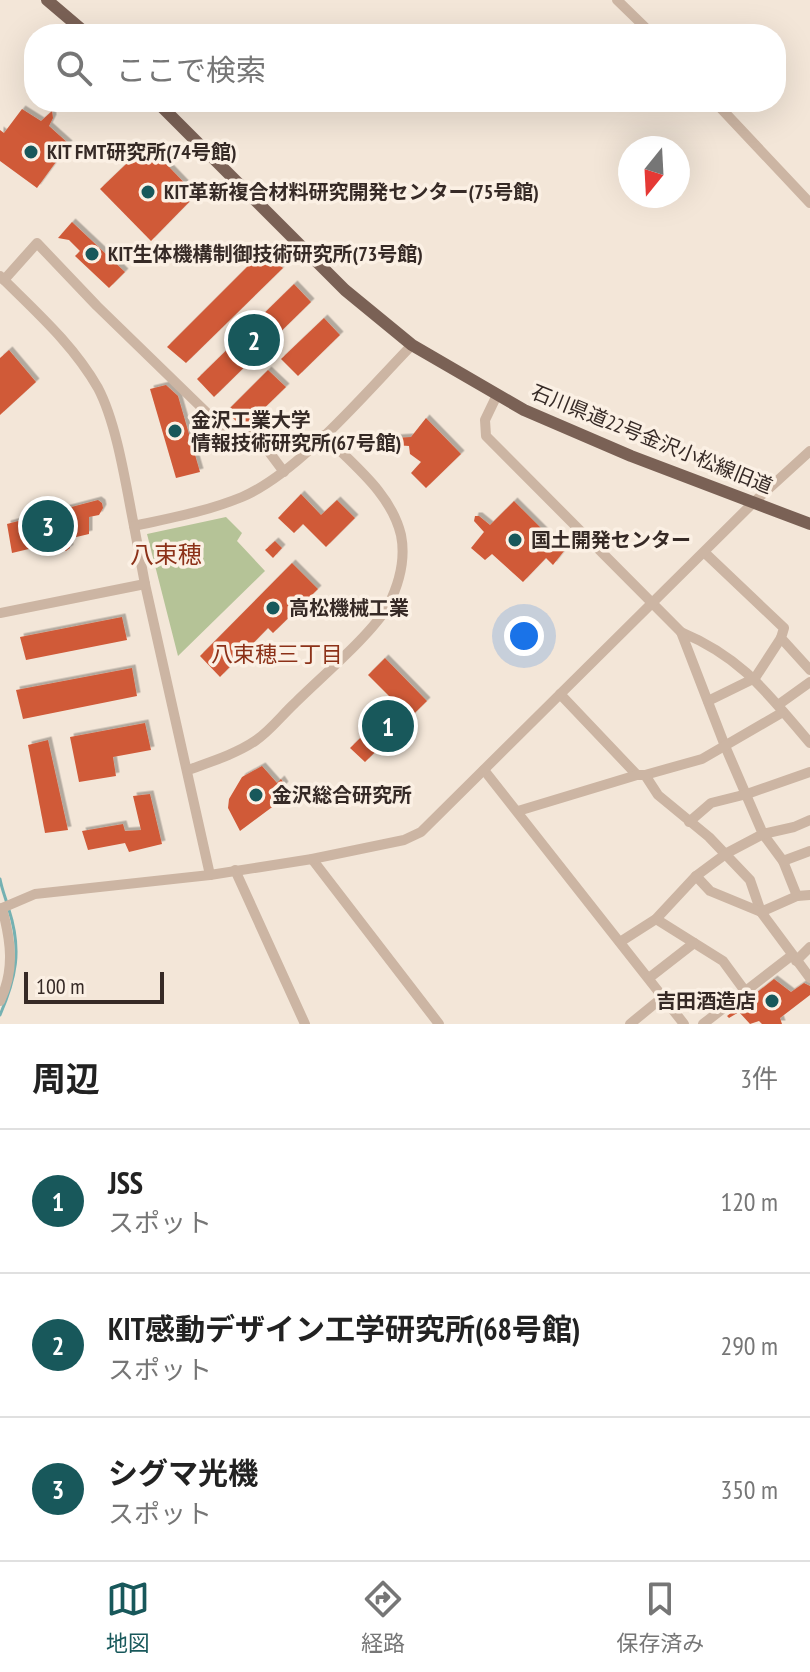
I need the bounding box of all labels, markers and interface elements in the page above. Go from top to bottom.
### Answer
search box [24,24,786,112]
icon: search [52,46,96,90]
text: ここで検索 [116,50,266,89]
north arrow [618,136,690,208]
place label: KIT FMT研究所(74号館) [47,139,236,165]
marker: KIT FMT研究所(74号館) [22,143,40,161]
place label: KIT革新複合材料研究開発センター(75号館) [164,179,539,205]
marker: KIT革新複合材料研究開発センター(75号館) [139,183,157,201]
place label: KIT生体機構制御技術研究所(73号館) [108,241,423,267]
marker: KIT生体機構制御技術研究所(73号館) [83,245,101,263]
pin: 2 [228,310,280,370]
street label: 石川県道22号金沢小松線旧道 [528,379,776,499]
place label: 金沢工業大学 情報技術研究所(67号館) [191,407,401,456]
marker: 金沢工業大学 情報技術研究所(67号館) [166,422,184,440]
pin: 3 [22,496,74,556]
place label: 国土開発センター [531,527,691,553]
marker: 国土開発センター [506,531,524,549]
district label: 八束穂 [130,539,202,570]
place label: 高松機械工業 [289,595,409,621]
marker: 高松機械工業 [264,599,282,617]
your location [504,616,544,656]
district label: 八束穂三丁目 [211,640,343,668]
pin: 1 [362,696,414,756]
place label: 金沢総合研究所 [272,782,412,808]
marker: 金沢総合研究所 [247,786,265,804]
scale bar [24,968,164,1004]
text: 100 m [36,972,85,1000]
place label: 吉田酒造店 [656,988,756,1014]
marker: 吉田酒造店 [763,992,781,1010]
text: 周辺 [32,1056,100,1100]
text: 3件 [740,1062,778,1095]
text: JSS [108,1163,143,1202]
text: 1 [52,1185,64,1218]
text: 120 m [720,1185,778,1218]
text: スポット [108,1206,212,1239]
text: KIT感動デザイン工学研究所(68号館) [108,1309,580,1348]
text: 2 [52,1329,64,1362]
text: 290 m [720,1329,778,1362]
text: スポット [108,1353,212,1386]
text: シグマ光機 [108,1453,258,1492]
text: 3 [52,1473,64,1506]
text: 350 m [720,1473,778,1506]
text: スポット [108,1497,212,1530]
tab: 地図 [106,1577,150,1657]
tab: 経路 [361,1577,405,1657]
tab: 保存済み [616,1577,704,1657]

